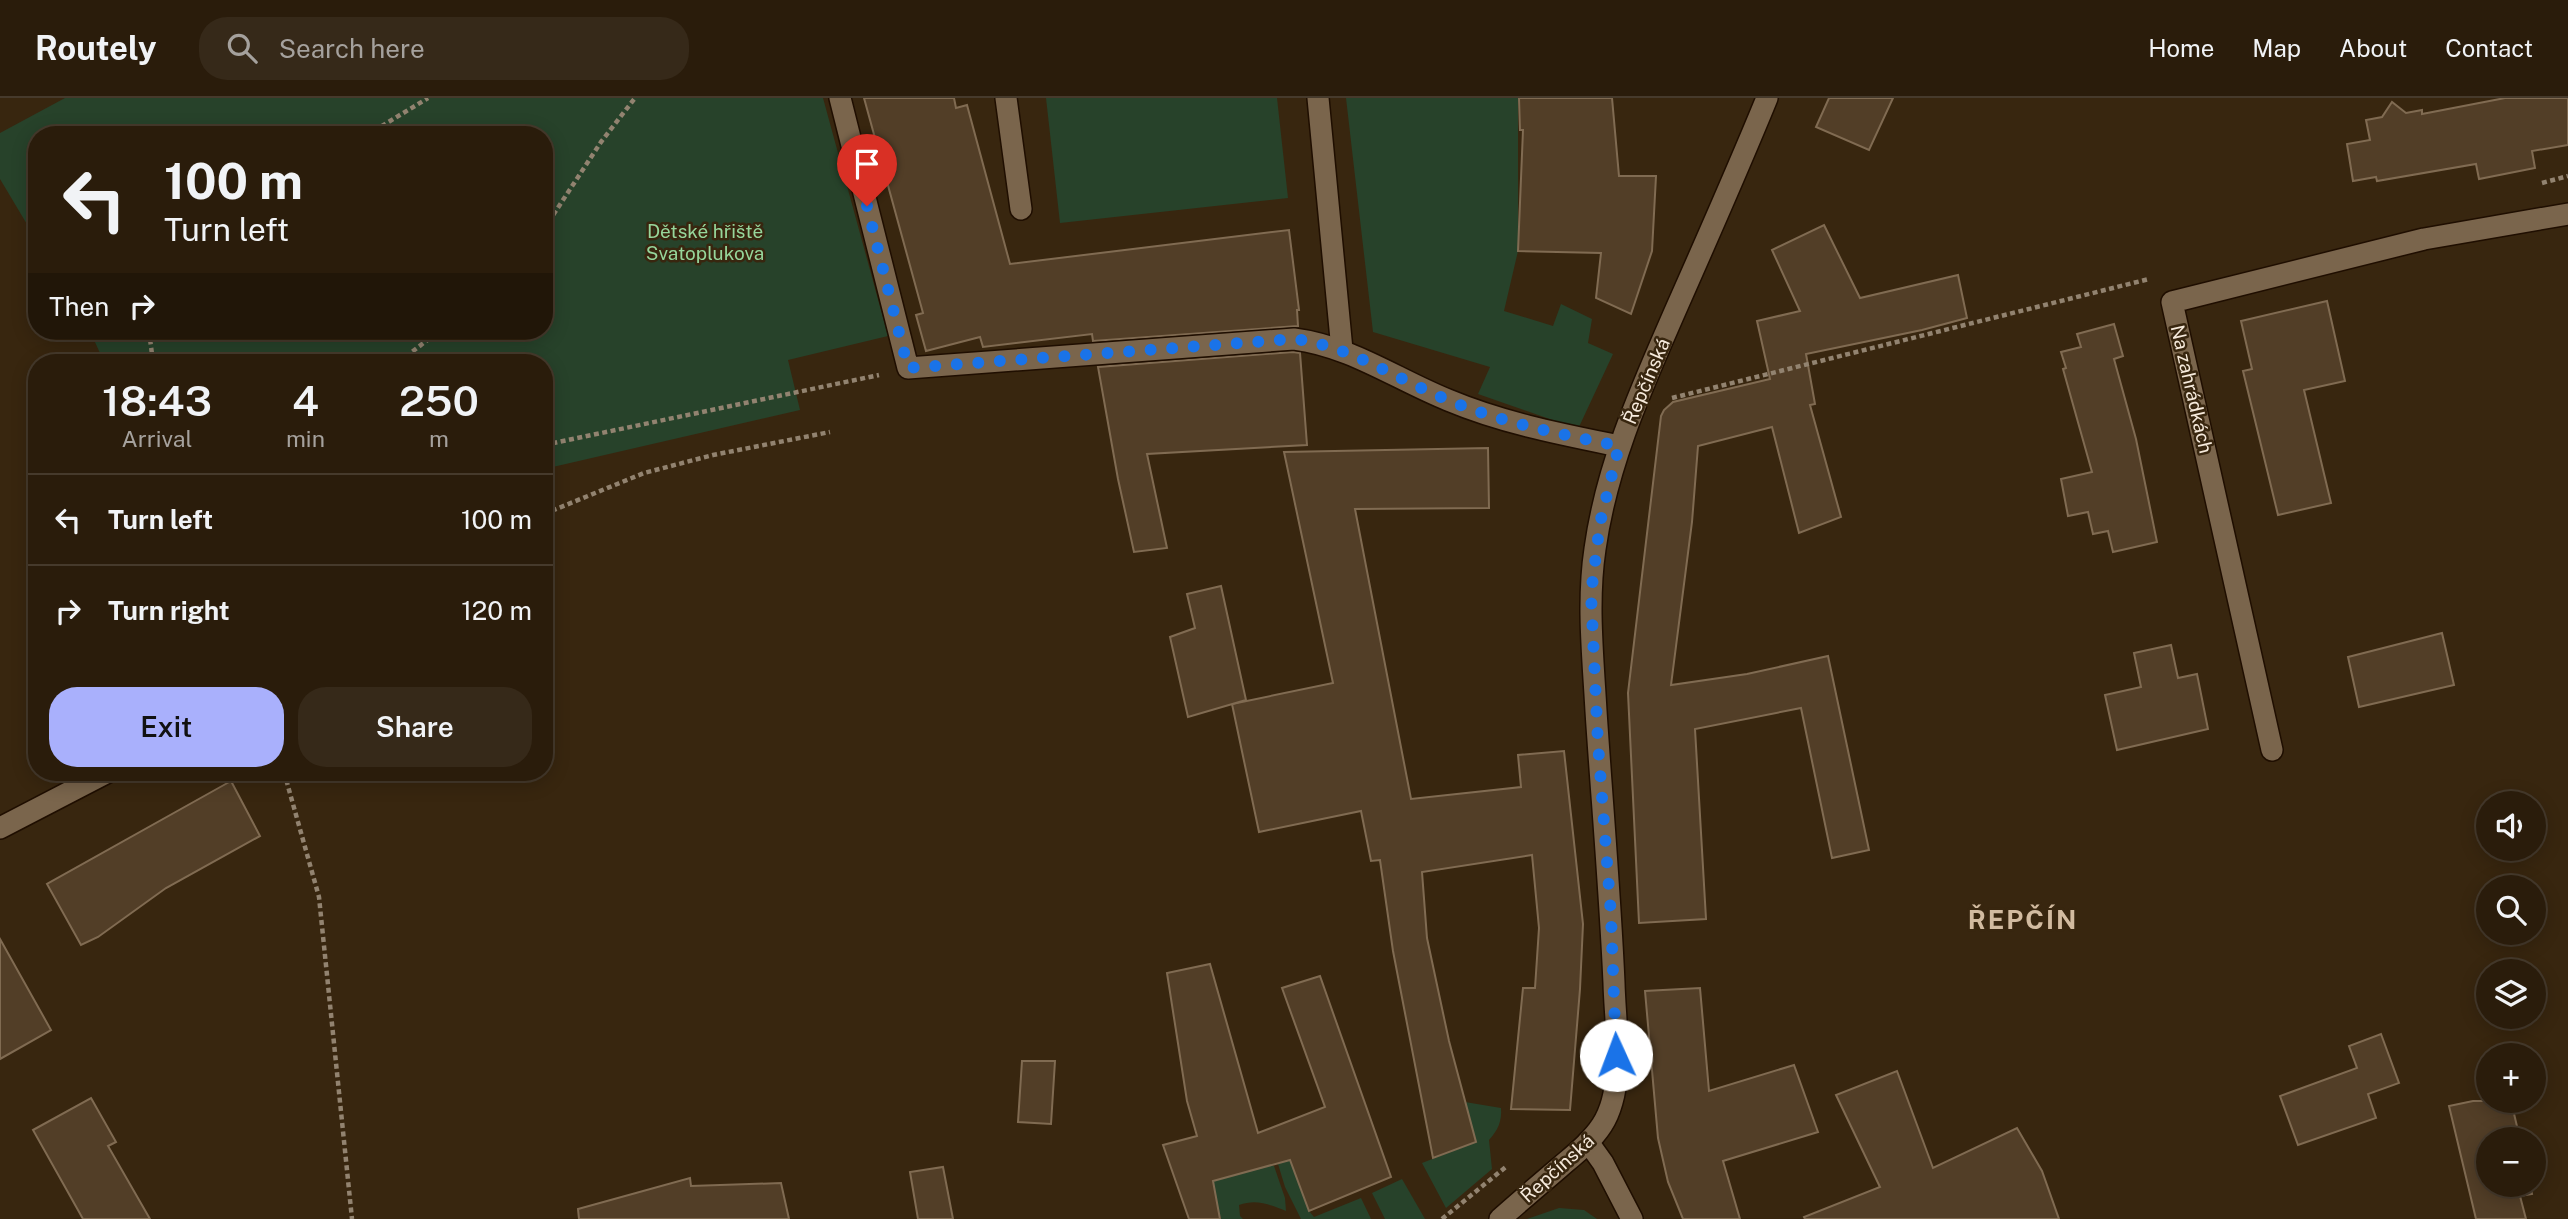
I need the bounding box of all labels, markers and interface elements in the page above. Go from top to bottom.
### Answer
search box [199,17,689,80]
text: Routely [35,29,157,67]
icon: search [223,29,261,67]
text: Search here [279,33,425,64]
text: Home [2148,34,2214,62]
text: Map [2252,34,2301,62]
text: About [2339,34,2407,62]
text: Contact [2445,34,2533,62]
pin [837,134,897,206]
icon: arrive [848,145,886,183]
text: 100 m [164,152,303,210]
icon: left [49,154,140,245]
text: Turn left [164,211,289,248]
park label: Dětské hřiště Svatoplukova [646,220,764,264]
icon: right [123,287,161,325]
text: Then [49,291,109,322]
street label: Na zahrádkách [2167,323,2217,455]
street label: Řepčínská [1618,335,1674,427]
text: 18:43 [102,376,212,425]
text: 4 [292,376,319,425]
text: 250 [399,376,479,425]
text: Arrival [121,425,192,452]
text: min [286,425,325,452]
text: m [429,425,449,452]
icon: left [49,501,87,539]
text: Turn left [108,504,213,535]
text: 100 m [461,504,532,535]
icon: right [49,592,87,630]
text: Turn right [108,595,230,626]
text: 120 m [461,595,532,626]
button: Exit [49,687,284,767]
button: Share [298,687,532,767]
map controls [2476,791,2546,1197]
button: sound [2476,791,2546,861]
button: search [2476,875,2546,945]
district label: ŘEPČÍN [1968,904,2078,935]
button: layers [2476,959,2546,1029]
position arrow [1579,1018,1653,1092]
button: + [2476,1043,2546,1113]
button: − [2476,1127,2546,1197]
street label: Řepčínská [1516,1129,1598,1207]

